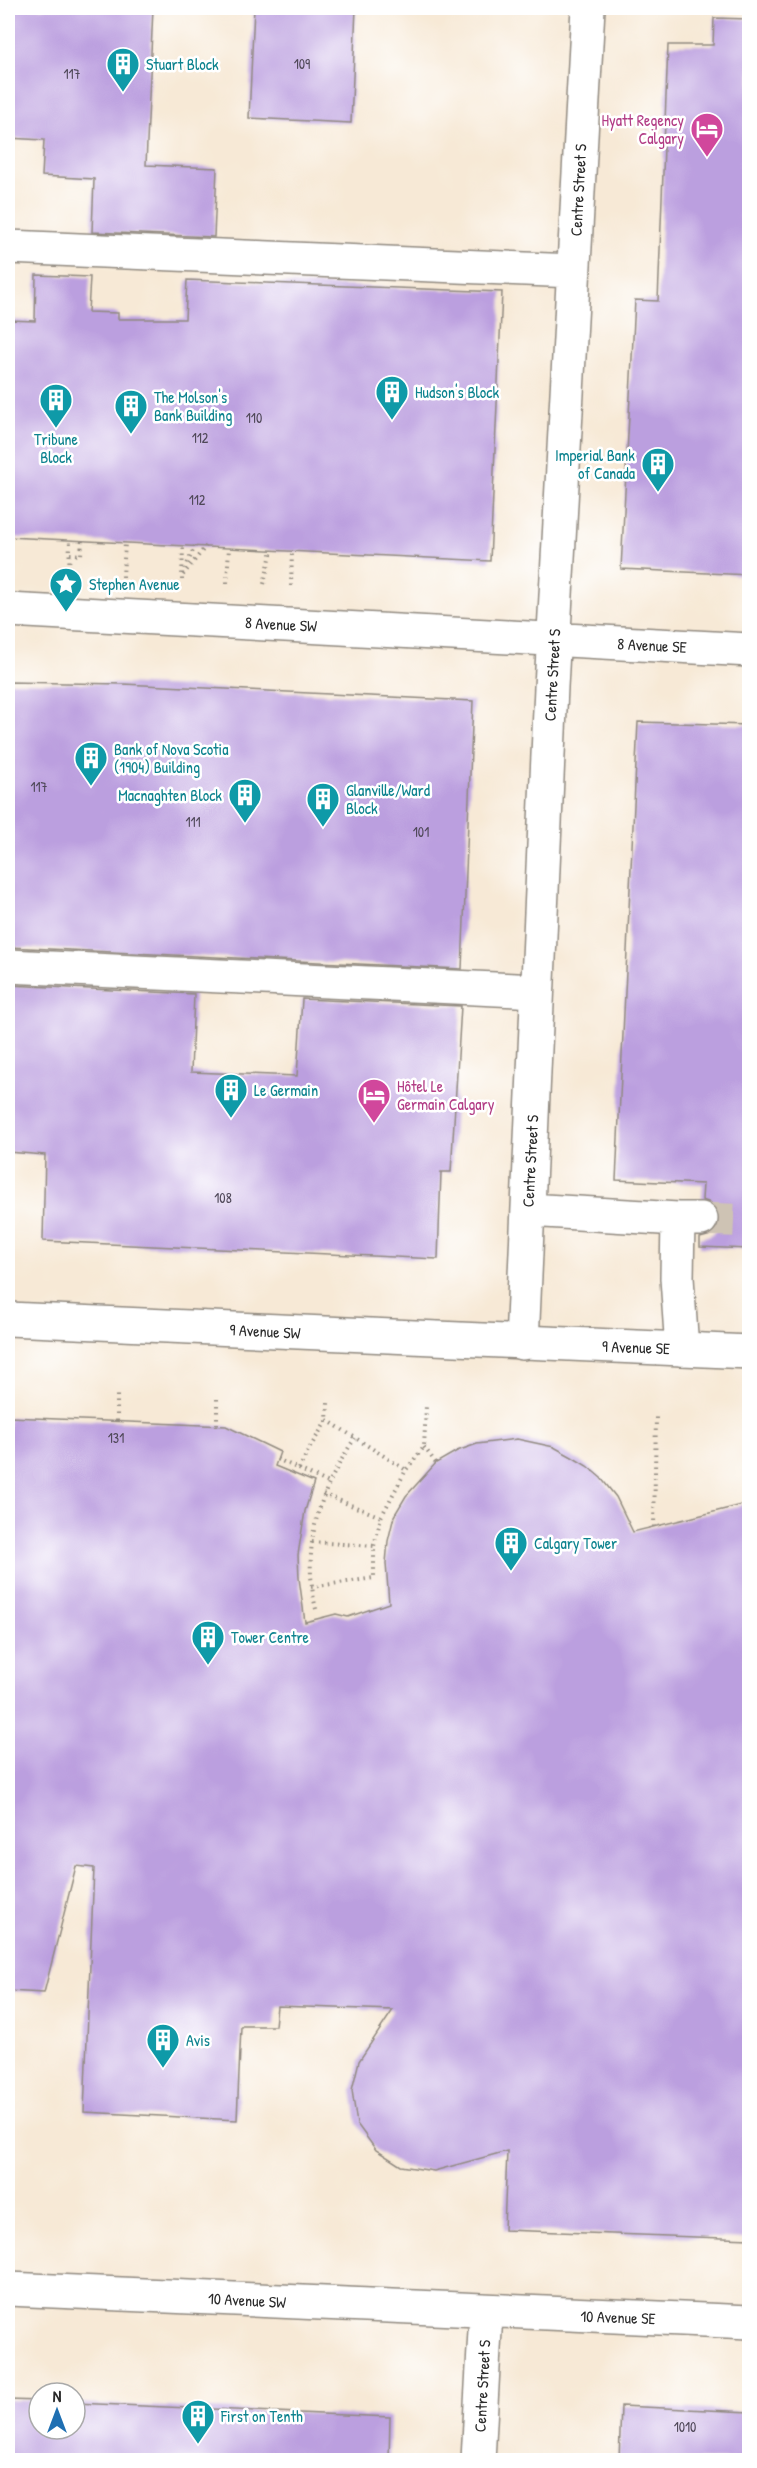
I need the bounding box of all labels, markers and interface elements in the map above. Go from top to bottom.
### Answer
building icon: Stuart Block [105,46,141,93]
place label: Stuart Block [146,53,219,75]
house number: 109 [294,54,310,73]
house number: 117 [63,64,81,83]
place label: Hyatt Regency Calgary [601,109,684,149]
hotel icon: Hyatt Regency Calgary [689,111,725,158]
street label: Centre Street S [565,143,591,237]
building icon: Hudson's Block [374,374,410,421]
place label: Hudson's Block [415,381,499,403]
building icon: Tribune Block [38,382,74,429]
place label: The Molson's Bank Building [154,386,232,426]
building icon: The Molson's Bank Building [113,388,149,435]
house number: 110 [246,408,262,427]
place label: Tribune Block [34,428,79,468]
house number: 112 [192,428,209,447]
place label: Imperial Bank of Canada [555,444,635,484]
building icon: Imperial Bank of Canada [640,446,676,493]
house number: 112 [189,490,206,509]
place icon: Stephen Avenue [48,566,84,613]
place label: Stephen Avenue [89,573,180,595]
street label: 8 Avenue SW [244,611,318,637]
street label: Centre Street S [539,628,565,722]
street label: 8 Avenue SE [617,632,687,658]
place label: Bank of Nova Scotia (1904) Building [114,738,228,778]
building icon: Bank of Nova Scotia (1904) Building [73,740,109,787]
house number: 117 [30,777,48,796]
building icon: Macnaghten Block [227,777,263,824]
place label: Glanville/Ward Block [346,779,430,819]
building icon: Glanville/Ward Block [305,781,341,828]
place label: Macnaghten Block [118,784,222,806]
house number: 111 [185,812,201,831]
house number: 101 [413,822,429,841]
building icon: Le Germain [213,1072,249,1119]
place label: Hôtel Le Germain Calgary [397,1075,495,1115]
hotel icon: Hôtel Le Germain Calgary [356,1077,392,1124]
place label: Le Germain [254,1079,318,1101]
street label: Centre Street S [517,1114,543,1208]
house number: 108 [214,1188,232,1207]
street label: 9 Avenue SW [229,1318,301,1344]
street label: 9 Avenue SE [602,1335,670,1359]
house number: 131 [108,1428,124,1447]
building icon: Calgary Tower [493,1525,529,1572]
place label: Calgary Tower [534,1532,617,1554]
building icon: Tower Centre [190,1619,226,1666]
place label: Tower Centre [231,1626,310,1648]
building icon: Avis [145,2022,181,2069]
place label: Avis [186,2029,210,2051]
street label: 10 Avenue SW [207,2287,287,2313]
street label: 10 Avenue SE [580,2305,656,2329]
street label: Centre Street S [469,2339,495,2433]
north arrow [27,2381,87,2441]
text: N [53,2385,62,2407]
building icon: First on Tenth [180,2398,216,2445]
place label: First on Tenth [220,2405,303,2427]
house number: 1010 [674,2417,696,2436]

